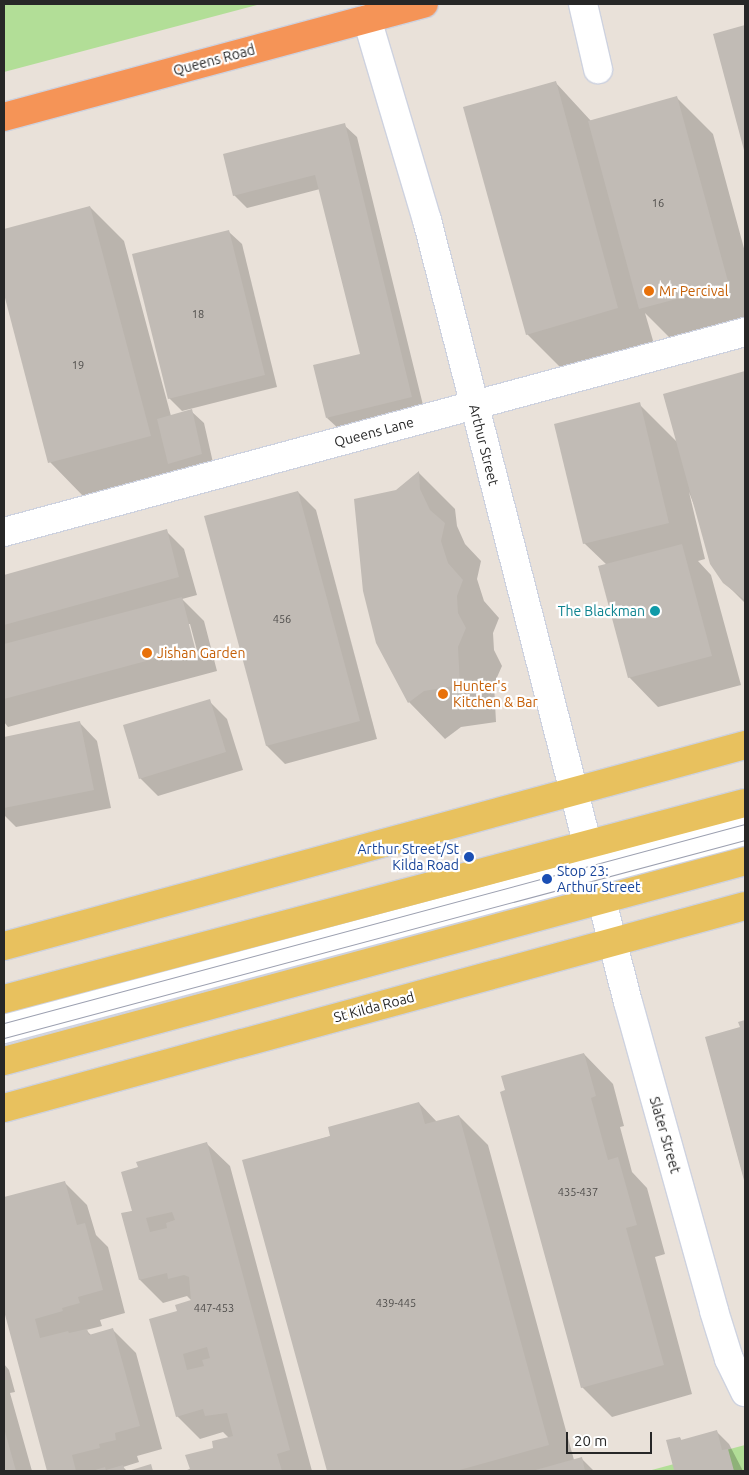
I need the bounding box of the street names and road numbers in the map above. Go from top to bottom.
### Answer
street label: Queens Road [171,41,257,79]
street label: Arthur Street [466,402,502,488]
street label: Queens Lane [332,413,416,451]
street label: St Kilda Road [332,988,416,1026]
street label: Slater Street [646,1095,684,1175]

